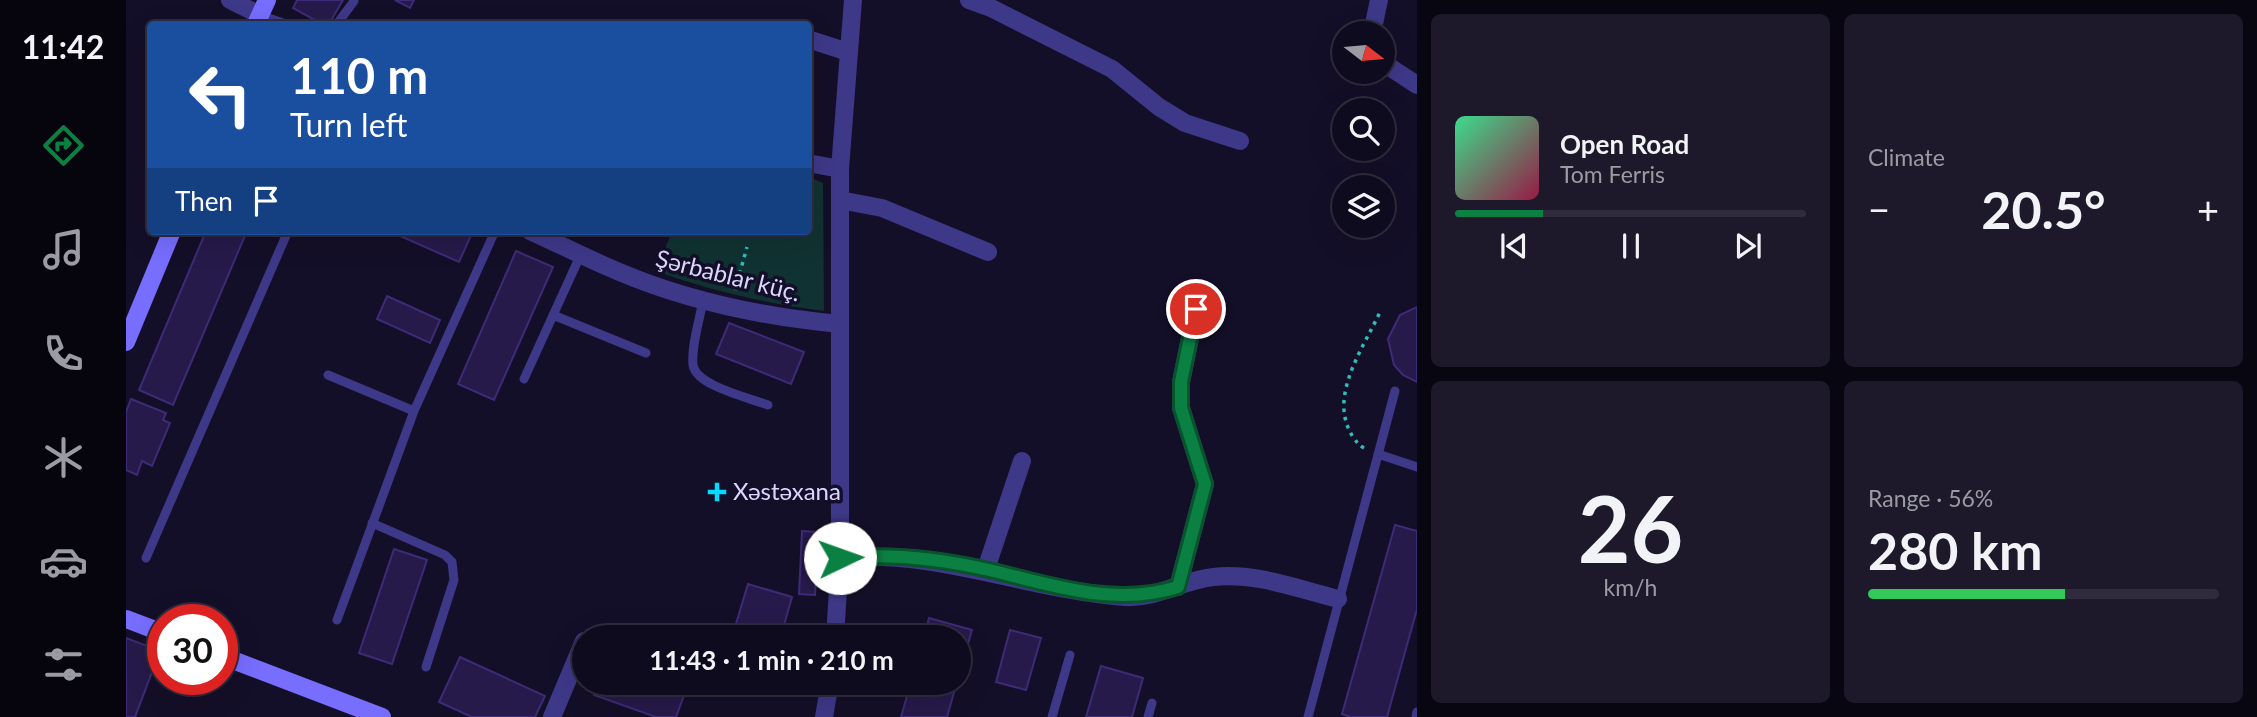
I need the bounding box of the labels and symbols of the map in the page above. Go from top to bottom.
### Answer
north arrow [1332,21,1395,84]
street label: Şərbablar küç. [653,243,804,306]
pin [1166,279,1226,339]
place label: Xəstəxana [733,476,841,505]
marker: Xəstəxana [707,482,727,502]
position arrow [803,521,877,595]
speed limit sign: 30 [147,604,238,695]

